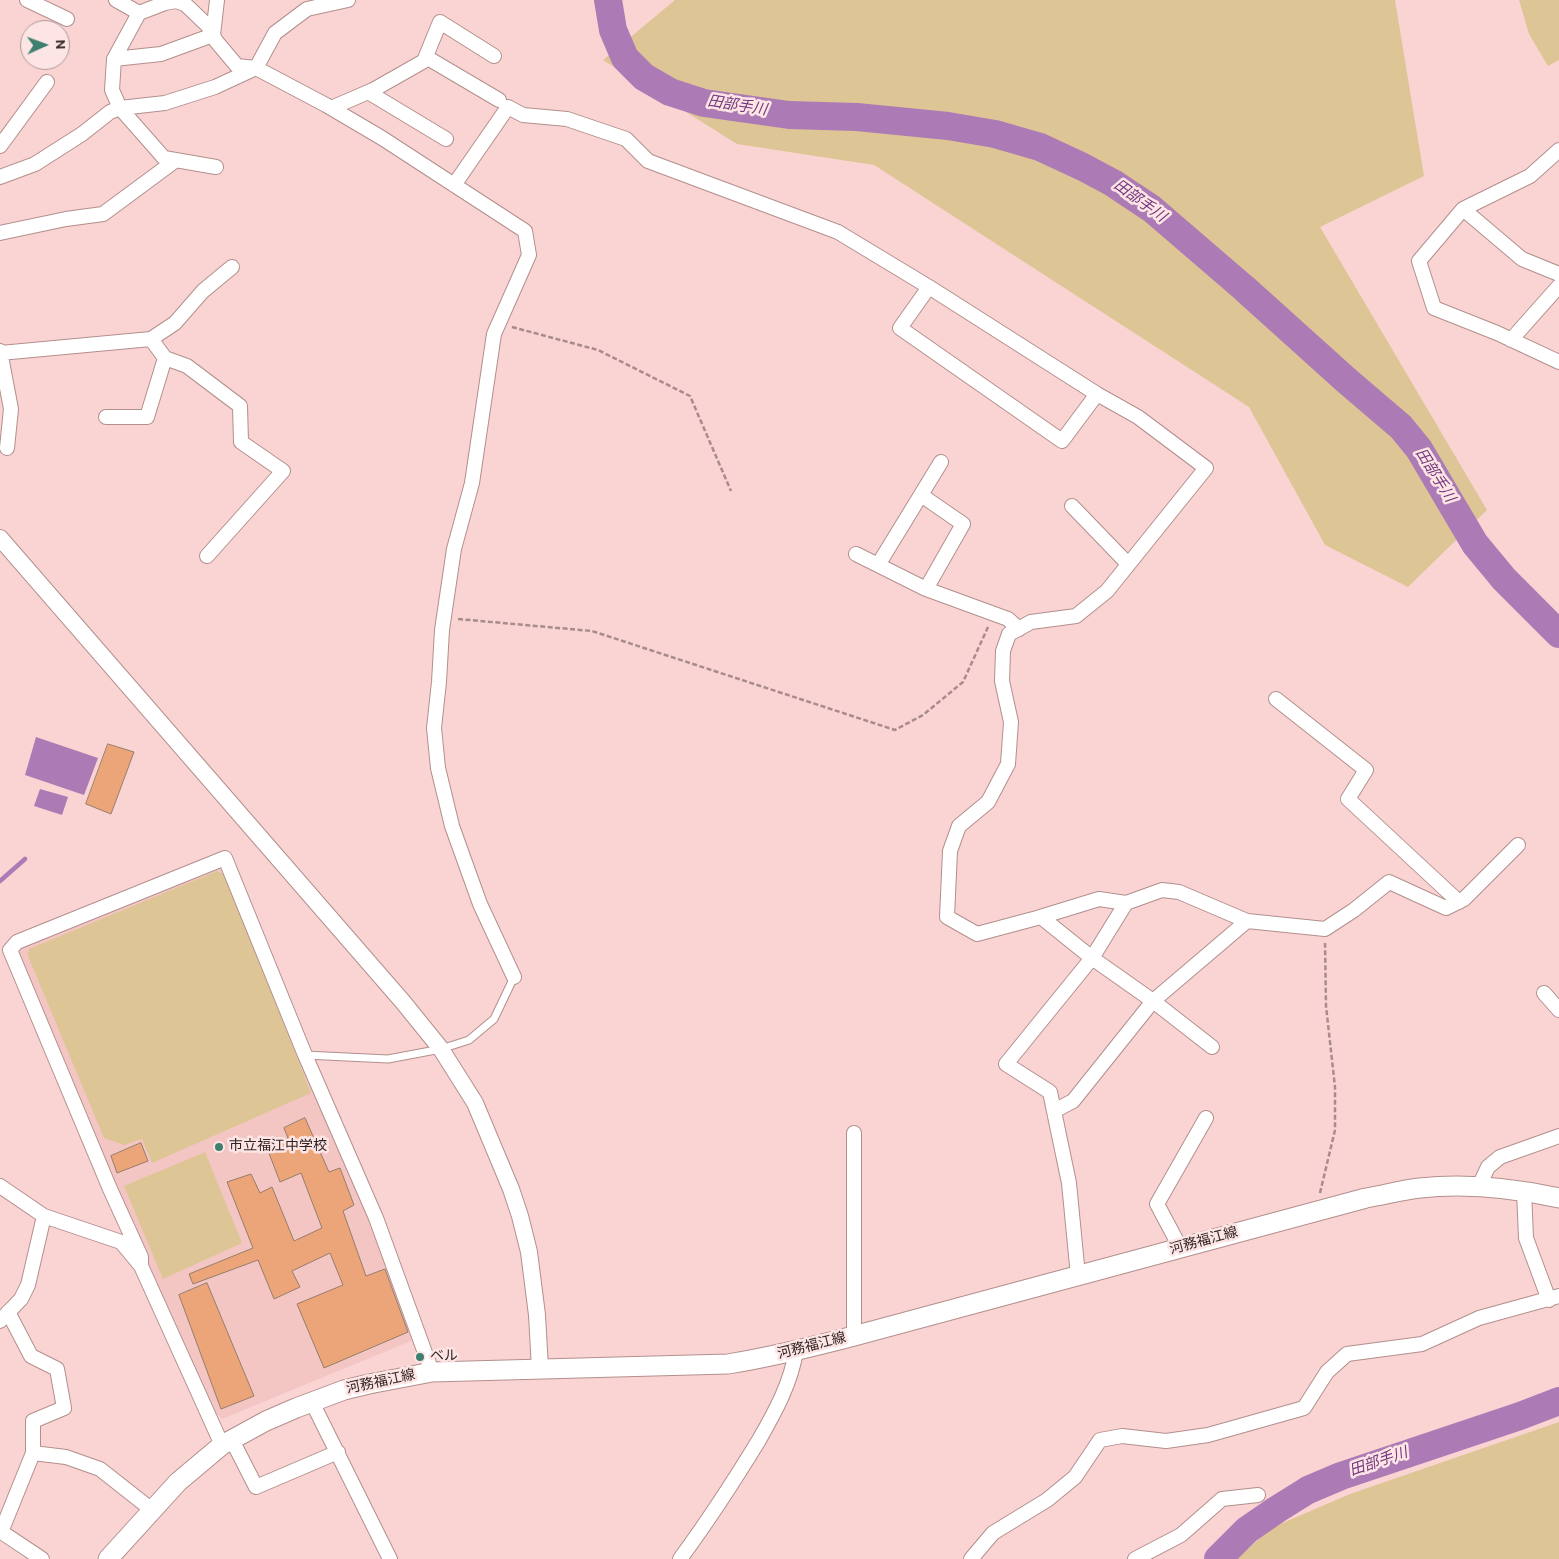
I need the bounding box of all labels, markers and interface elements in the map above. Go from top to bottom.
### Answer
north arrow [20,20,70,70]
text: N [51,39,68,50]
water label: 田部手川 [706,93,768,121]
water label: 田部手川 [1109,177,1169,227]
water label: 田部手川 [1410,446,1458,506]
place label: 市立福江中学校 [229,1139,327,1155]
marker: 市立福江中学校 [213,1141,225,1153]
street label: 河務福江線 [1168,1225,1240,1259]
street label: 河務福江線 [776,1330,848,1364]
place label: ベル [430,1349,458,1365]
marker: ベル [414,1351,426,1363]
street label: 河務福江線 [345,1368,417,1398]
water label: 田部手川 [1348,1445,1410,1481]

